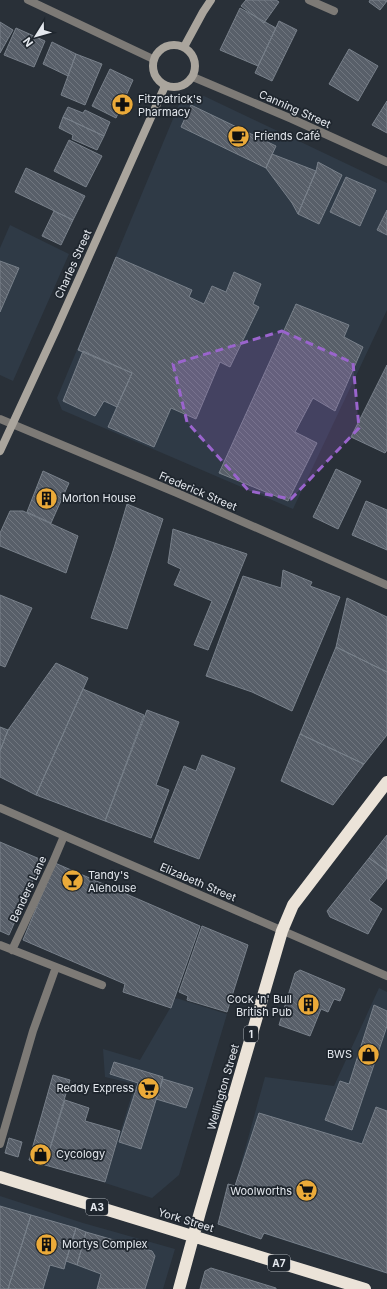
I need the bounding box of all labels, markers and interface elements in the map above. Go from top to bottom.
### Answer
north arrow [16,16,56,56]
text: N [20,34,36,50]
street label: Canning Street [257,87,333,131]
pharmacy icon: Fitzpatrick's Pharmacy [110,92,136,118]
place label: Fitzpatrick's Pharmacy [138,92,202,119]
cafe icon: Friends Café [225,123,251,149]
place label: Friends Café [254,129,320,143]
street label: Charles Street [52,227,95,301]
street label: Frederick Street [157,468,239,514]
building icon: Morton House [34,485,60,511]
place label: Morton House [62,491,136,505]
street label: Benders Lane [7,854,49,924]
street label: Elizabeth Street [158,860,239,905]
bar icon: Tandy's Alehouse [59,868,85,894]
place label: Tandy's Alehouse [88,868,137,895]
place label: Cock 'n' Bull British Pub [227,992,292,1019]
building icon: Cock 'n' Bull British Pub [295,992,321,1018]
road number: 1 [244,1026,258,1042]
shop icon: BWS [355,1041,381,1067]
street label: Wellington Street [204,1042,242,1132]
place label: BWS [327,1047,352,1061]
supermarket icon: Reddy Express [136,1075,162,1101]
place label: Reddy Express [57,1081,134,1095]
shop icon: Cycology [27,1141,53,1167]
place label: Cycology [56,1147,105,1161]
supermarket icon: Woolworths [294,1178,320,1204]
place label: Woolworths [230,1184,292,1198]
road number: A3 [86,1199,108,1215]
street label: York Street [156,1205,216,1235]
building icon: Mortys Complex [33,1231,59,1257]
place label: Mortys Complex [62,1237,148,1251]
road number: A7 [268,1255,290,1271]

